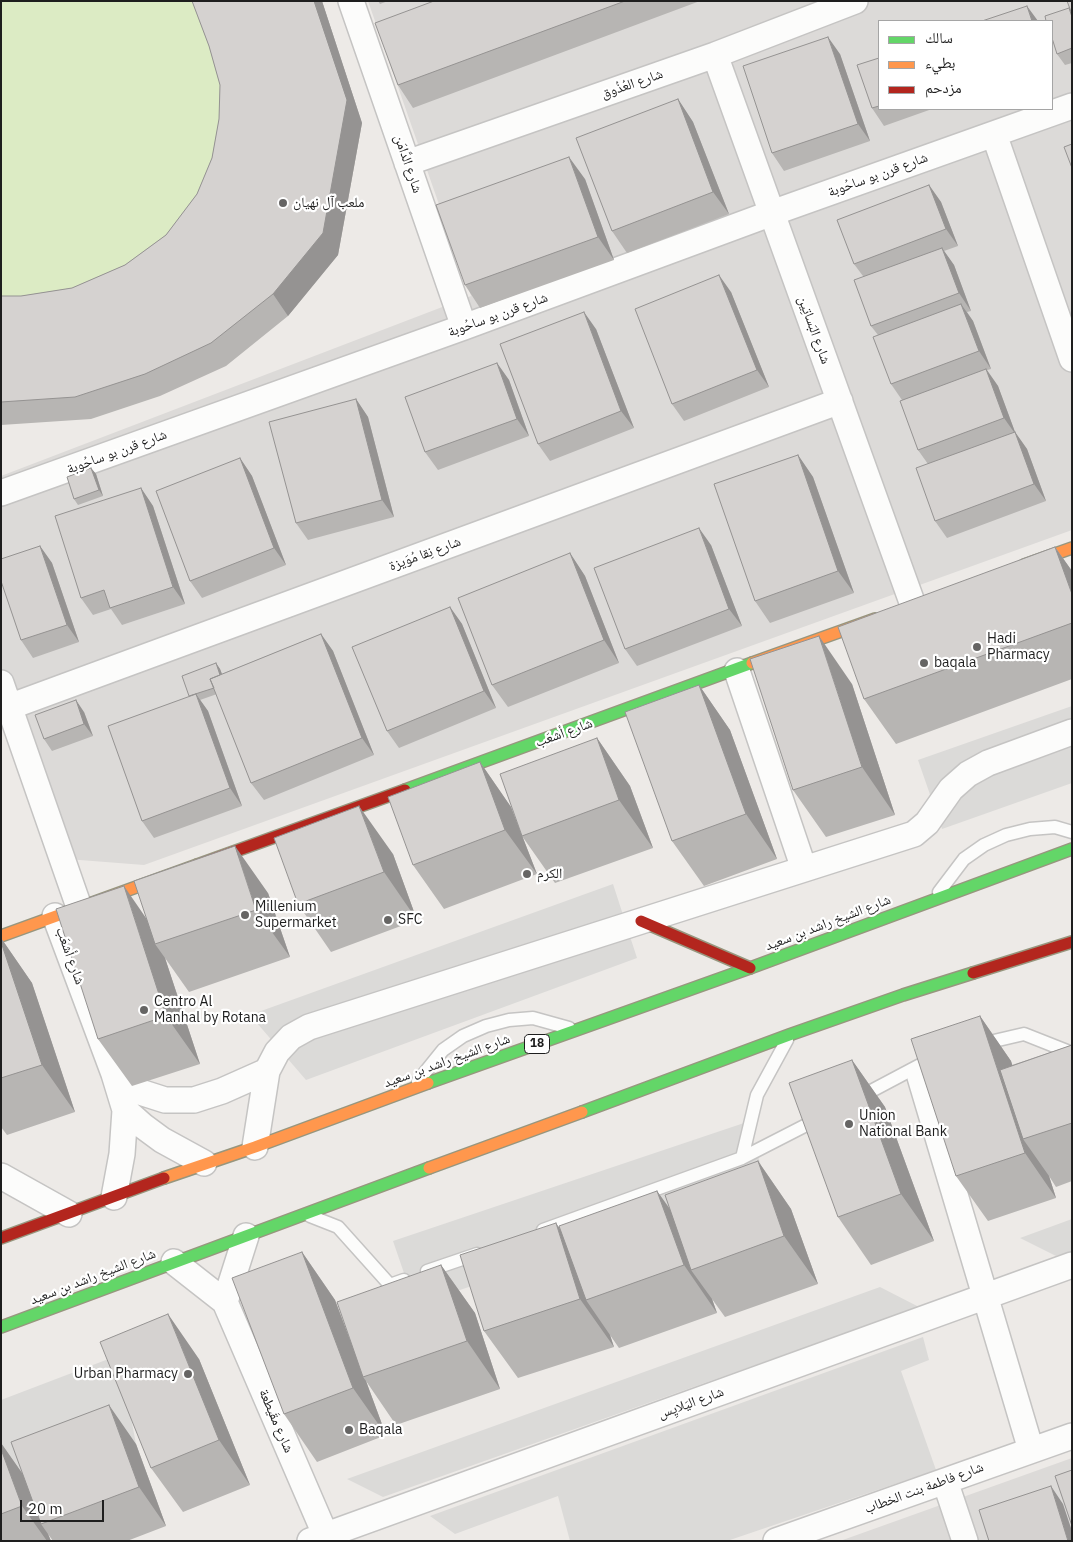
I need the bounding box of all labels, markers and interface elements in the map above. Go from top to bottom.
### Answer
legend [878,20,1053,110]
text: سالك [925,28,953,47]
text: بطيء [925,53,955,72]
street label: شارع العُذُوق [599,66,665,102]
text: مزدحم [925,78,962,97]
street label: شارع الدَّامَن [390,133,426,195]
street label: شارع قرن بو ساحُوبة [826,149,930,201]
place label: ملعب آل نهيان [293,195,364,211]
marker: ملعب آل نهيان [277,197,289,209]
street label: شارع قرن بو ساحُوبة [446,289,550,341]
street label: شارع البَساتِين [794,294,834,366]
street label: شارع قرن بو ساحُوبة [65,426,169,478]
street label: شارع نِقا مُوَيزة [387,533,463,575]
place label: Hadi Pharmacy [987,631,1050,664]
marker: Hadi Pharmacy [971,641,983,653]
place label: baqala [934,655,976,671]
marker: baqala [918,657,930,669]
street label: شارع أشعَب [533,715,595,751]
place label: الكرم [537,866,562,882]
marker: الكرم [521,868,533,880]
street label: شارع الشيخ راشد بن سعيد [763,891,893,955]
place label: Millenium Supermarket [255,899,337,932]
marker: Millenium Supermarket [239,909,251,921]
place label: SFC [398,912,422,928]
marker: SFC [382,914,394,926]
street label: شارع أشعَب [52,925,88,987]
place label: Centro Al Manhal by Rotana [154,994,266,1026]
marker: Centro Al Manhal by Rotana [138,1004,150,1016]
street label: شارع الشيخ راشد بن سعيد [382,1030,512,1092]
road number: 18 [524,1034,550,1054]
place label: Union National Bank [859,1108,947,1140]
marker: Union National Bank [843,1118,855,1130]
street label: شارع الشيخ راشد بن سعيد [28,1245,158,1309]
place label: Urban Pharmacy [74,1366,178,1382]
marker: Urban Pharmacy [182,1368,194,1380]
street label: شارع اليَلايِس [656,1383,726,1423]
street label: شارع مقَيطعة [255,1387,297,1455]
place label: Baqala [359,1422,402,1438]
marker: Baqala [343,1424,355,1436]
street label: شارع فاطمة بنت الخطاب [862,1459,986,1517]
scale bar [22,1490,106,1522]
text: 20 m [28,1499,63,1518]

